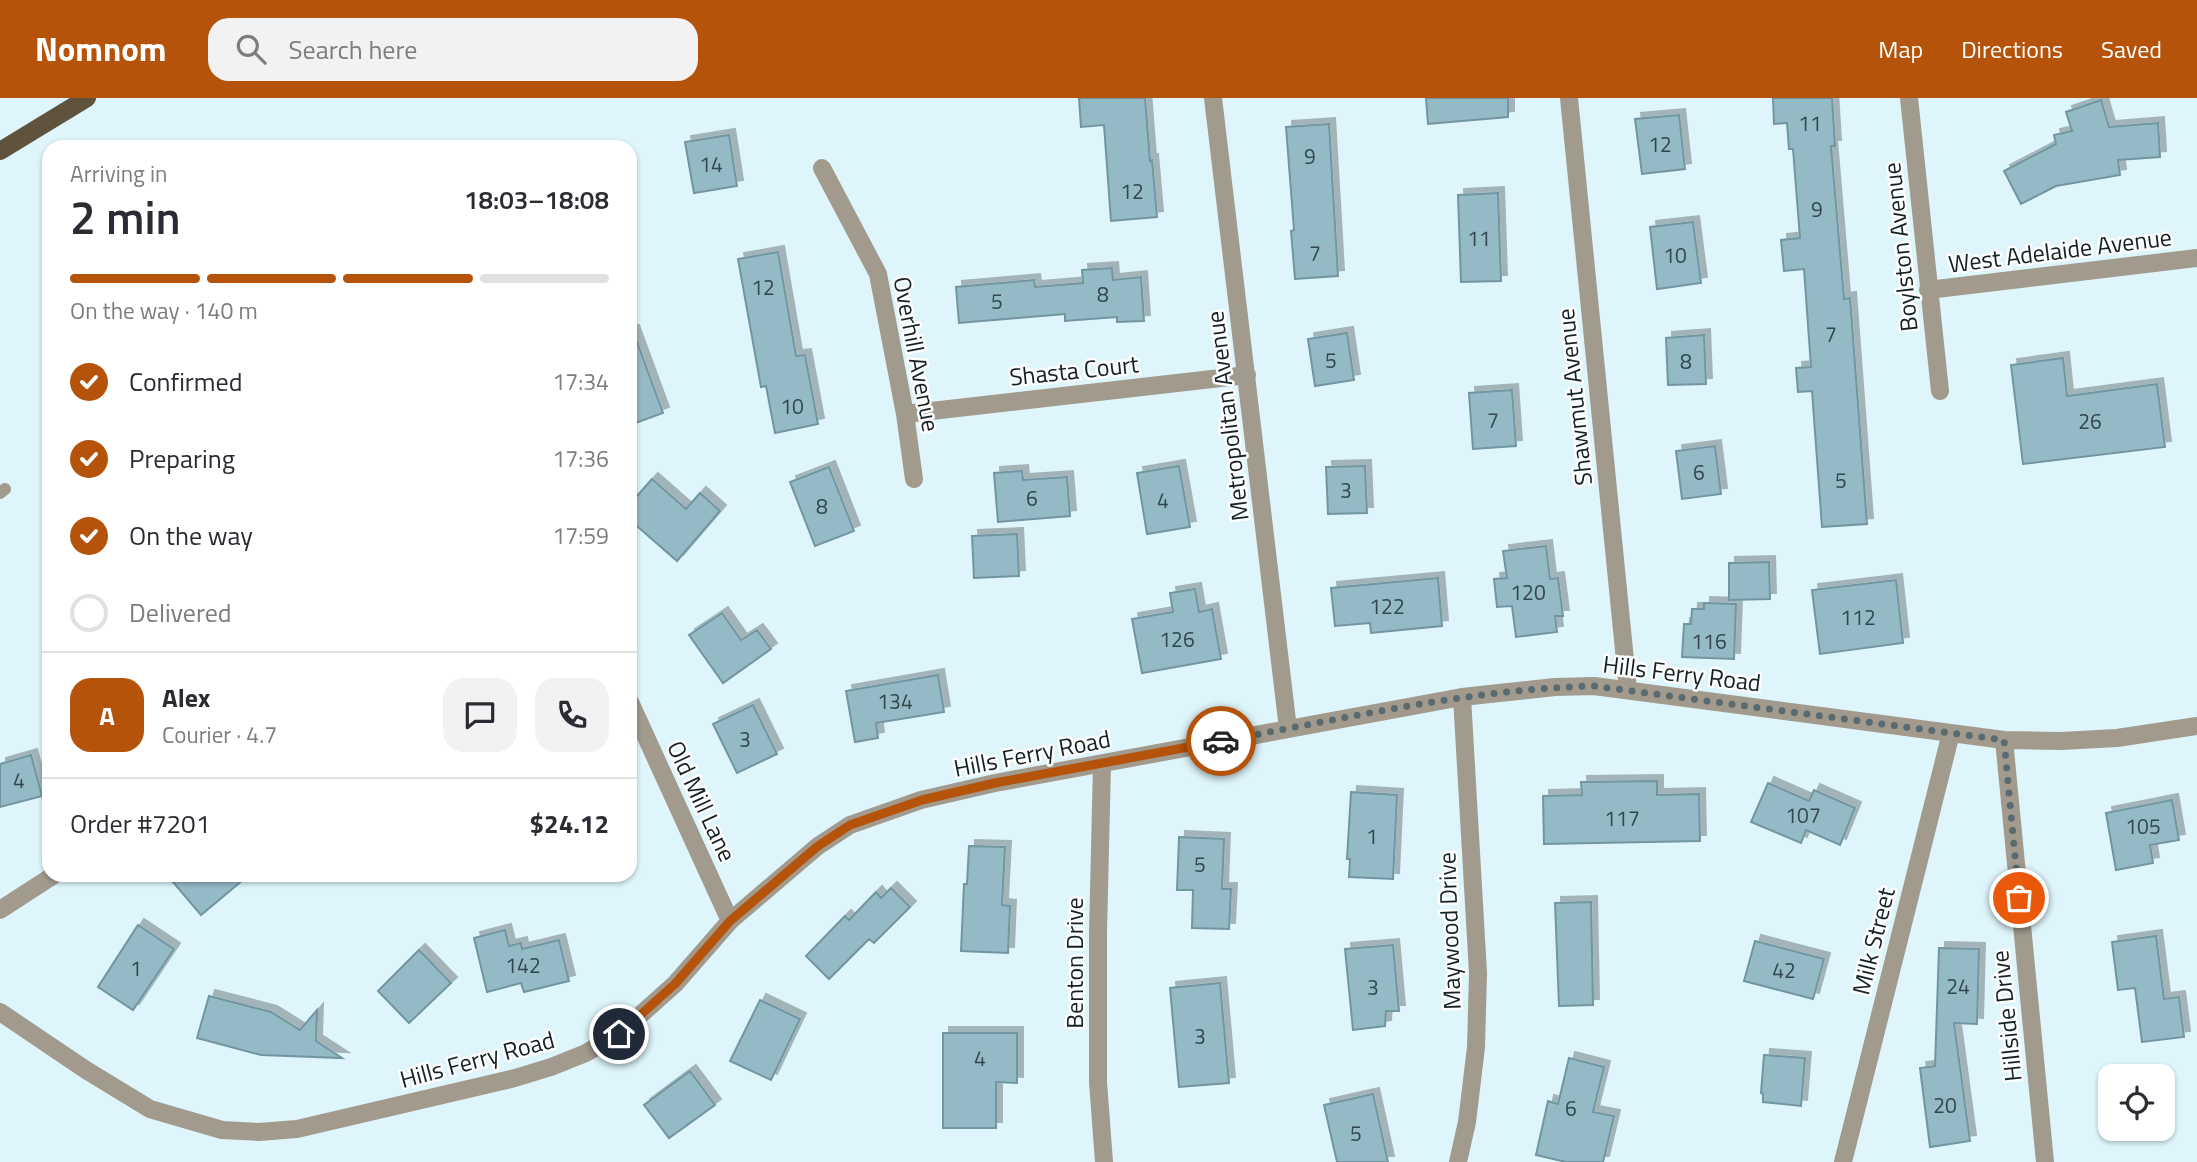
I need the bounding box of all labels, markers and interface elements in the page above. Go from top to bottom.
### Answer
search box [208,18,698,81]
text: Nomnom [35,24,166,74]
icon: search [232,30,270,68]
text: Search here [288,30,417,69]
text: Map [1878,31,1923,67]
text: Directions [1961,31,2063,67]
text: Saved [2101,31,2162,67]
house number: 11 [1798,107,1822,139]
house number: 12 [1648,128,1672,160]
house number: 9 [1304,140,1316,172]
house number: 14 [699,148,723,180]
text: Arriving in [70,156,167,191]
street label: Boylston Avenue [1873,161,1927,333]
house number: 12 [1120,175,1144,207]
text: 18:03–18:08 [464,180,609,219]
text: 2 min [70,182,181,252]
house number: 9 [1811,193,1823,225]
street label: West Adelaide Avenue [1946,218,2174,282]
house number: 11 [1467,222,1491,254]
house number: 7 [1309,237,1321,269]
house number: 10 [1663,239,1687,271]
house number: 12 [751,271,775,303]
street label: Overhill Avenue [884,273,950,435]
house number: 8 [1097,278,1109,310]
house number: 5 [991,285,1003,317]
text: On the way · 140 m [70,293,258,328]
street label: Shawmut Avenue [1547,307,1601,487]
street label: Metropolitan Avenue [1196,309,1258,523]
house number: 7 [1825,318,1837,350]
house number: 5 [1325,344,1337,376]
street label: Shasta Court [1008,345,1141,395]
house number: 8 [1680,345,1692,377]
text: Confirmed [129,362,243,401]
icon: check [70,363,108,401]
text: 17:34 [552,364,609,399]
house number: 10 [780,390,804,422]
house number: 7 [1487,404,1499,436]
house number: 26 [2078,405,2102,437]
text: Preparing [129,439,235,478]
icon: check [70,440,108,478]
text: 17:36 [552,441,609,476]
house number: 6 [1693,456,1705,488]
house number: 5 [1835,464,1847,496]
house number: 3 [1340,474,1352,506]
house number: 6 [1026,482,1038,514]
house number: 4 [1157,484,1169,516]
house number: 8 [816,490,828,522]
text: On the way [129,516,253,555]
icon: check [70,517,108,555]
text: 17:59 [552,518,609,553]
house number: 120 [1510,576,1546,608]
house number: 122 [1369,590,1405,622]
text: Delivered [129,593,232,632]
house number: 112 [1840,601,1876,633]
house number: 126 [1159,623,1195,655]
house number: 116 [1691,625,1727,657]
street label: Hills Ferry Road [1601,645,1763,701]
text: Alex [162,678,210,717]
button: chat [443,678,517,752]
button: phone [535,678,609,752]
house number: 134 [877,685,913,717]
text: A [99,696,115,735]
courier [1186,706,1256,776]
text: Courier · 4.7 [162,717,277,752]
street label: Hills Ferry Road [951,720,1113,786]
icon: car [1202,722,1240,760]
house number: 3 [739,723,751,755]
street label: Old Mill Lane [658,735,746,867]
house number: 4 [13,764,25,796]
house number: 107 [1785,799,1821,831]
house number: 117 [1604,802,1640,834]
text: Order #7201 [70,804,210,843]
text: $24.12 [530,804,609,843]
house number: 105 [2125,810,2161,842]
house number: 1 [1366,820,1378,852]
house number: 5 [1194,848,1206,880]
street label: Maywood Drive [1428,852,1470,1010]
pin [1989,868,2049,928]
icon: bag [2000,879,2038,917]
street label: Milk Street [1842,883,1904,999]
street label: Benton Drive [1056,897,1092,1029]
house number: 142 [505,949,541,981]
street label: Hillside Drive [1981,949,2031,1083]
house number: 1 [130,952,142,984]
house number: 42 [1772,954,1796,986]
house number: 24 [1946,970,1970,1002]
house number: 3 [1367,971,1379,1003]
pin [589,1004,649,1064]
icon: home [600,1015,638,1053]
house number: 3 [1194,1020,1206,1052]
street label: Hills Ferry Road [396,1021,558,1097]
house number: 4 [974,1042,986,1074]
map controls [2098,1064,2175,1141]
button: locate [2098,1064,2175,1141]
house number: 20 [1933,1089,1957,1121]
house number: 6 [1565,1092,1577,1124]
house number: 5 [1350,1117,1362,1149]

